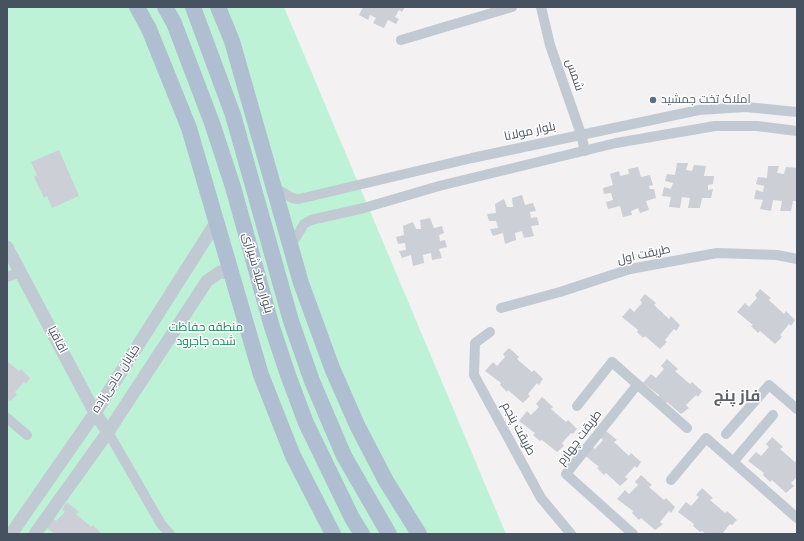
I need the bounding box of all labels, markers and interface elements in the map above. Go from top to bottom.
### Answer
street label: شمس [562,57,586,93]
place label: املاک تخت جمشید [661,93,751,107]
marker: املاک تخت جمشید [648,95,658,105]
street label: بلوار مولانا [503,120,557,144]
street label: بلوار صیاد شیرازی [239,231,275,315]
street label: طریقت اول [616,242,672,268]
park label: منطقه حفاظت شده جاجرود [169,321,243,349]
street label: اقاقیا [44,324,70,356]
street label: خیابان حاجی‌زاده [89,342,143,416]
district label: فاز پنج [714,387,760,407]
street label: طریقت پنجم [498,400,538,458]
street label: طریقت چهارم [555,408,605,468]

